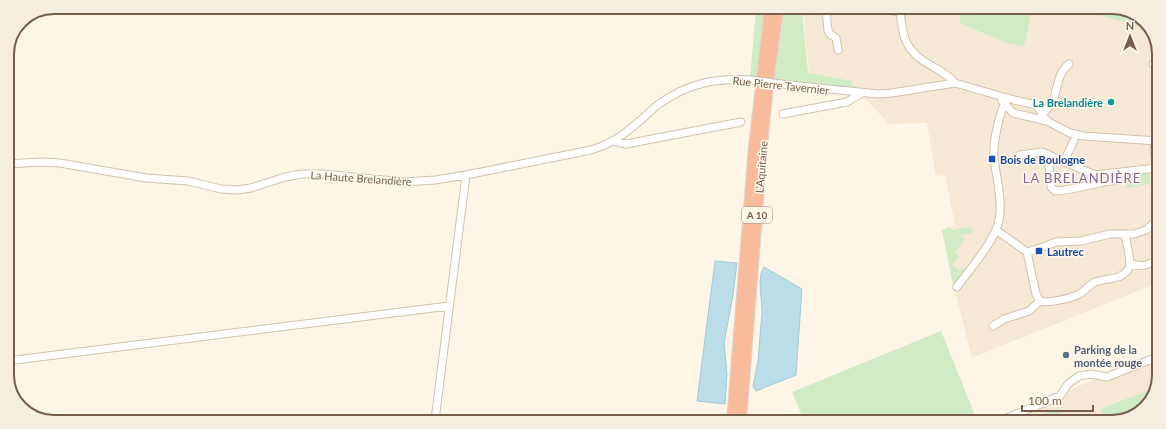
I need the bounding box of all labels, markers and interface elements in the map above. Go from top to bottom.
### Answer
north arrow [1110,16,1150,56]
text: N [1126,19,1134,32]
street label: Rue Pierre Tavernier [732,73,830,97]
place label: La Brelandière [1033,96,1103,109]
marker: La Brelandière [1106,97,1116,107]
street label: L'Aquitaine [752,140,770,194]
place label: Bois de Boulogne [1000,153,1085,166]
marker: Bois de Boulogne [987,154,997,164]
street label: La Haute Brelandière [310,168,412,188]
district label: LA BRELANDIÈRE [1023,170,1141,186]
road number: A 10 [742,207,772,223]
place label: Lautrec [1047,245,1084,258]
marker: Lautrec [1034,246,1044,256]
place label: Parking de la montée rouge [1074,343,1142,369]
marker: Parking de la montée rouge [1061,350,1071,360]
scale bar [1022,387,1093,413]
text: 100 m [1028,393,1062,408]

